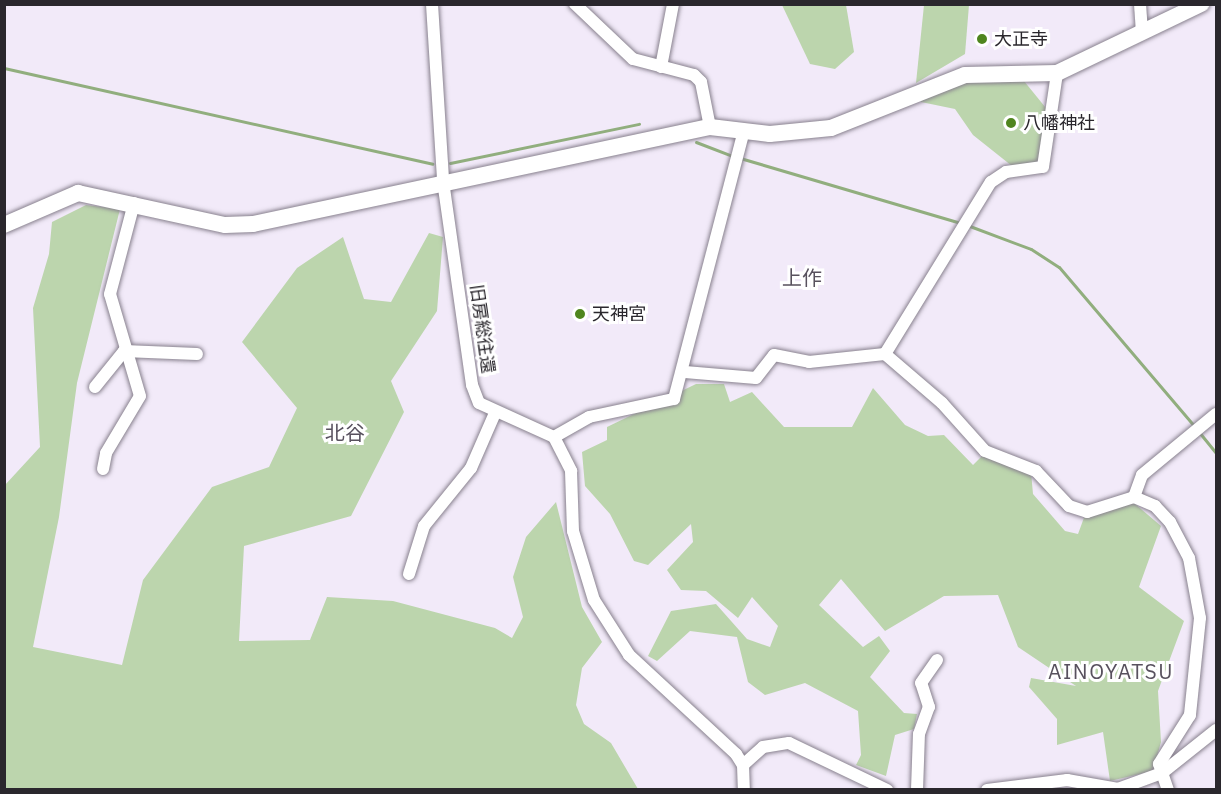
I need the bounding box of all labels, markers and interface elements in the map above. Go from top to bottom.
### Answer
place label: 大正寺 [994,28,1048,50]
marker: 大正寺 [975,32,989,46]
place label: 八幡神社 [1023,112,1095,134]
marker: 八幡神社 [1004,116,1018,130]
district label: 上作 [782,265,822,289]
street label: 旧房総往還 [465,283,499,375]
place label: 天神宮 [592,303,646,325]
marker: 天神宮 [573,307,587,321]
district label: 北谷 [325,420,365,444]
district label: AINOYATSU [1048,658,1174,684]

